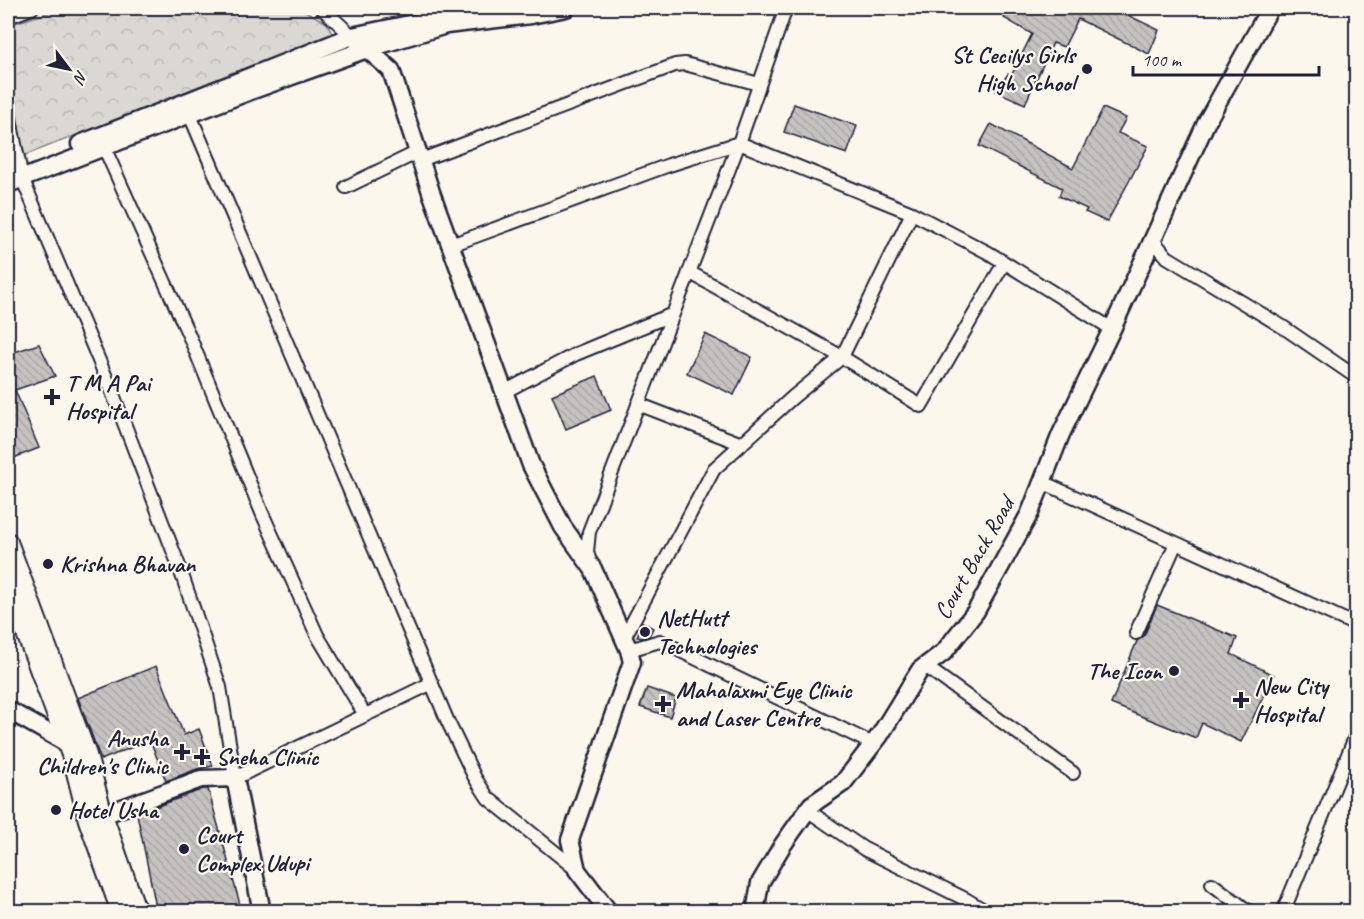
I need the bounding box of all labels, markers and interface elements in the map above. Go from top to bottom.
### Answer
north arrow [39,39,99,99]
scale bar [1133,39,1319,77]
place label: St Cecilys Girls High School [951,40,1080,98]
text: 100 m [1142,49,1183,71]
marker: St Cecilys Girls High School [1080,62,1094,76]
text: N [68,67,92,89]
place label: T M A Pai Hospital [66,368,153,426]
marker: T M A Pai Hospital [43,388,61,406]
street label: Court Back Road [927,489,1023,624]
place label: Krishna Bhavan [60,549,196,579]
marker: Krishna Bhavan [41,557,55,571]
place label: NetHutt Technologies [657,603,759,661]
marker: NetHutt Technologies [638,625,652,639]
place label: The Icon [1087,656,1164,686]
marker: The Icon [1167,664,1181,678]
place label: New City Hospital [1254,671,1331,729]
place label: Mahalaxmi Eye Clinic and Laser Centre [676,675,853,733]
marker: New City Hospital [1232,691,1250,709]
marker: Mahalaxmi Eye Clinic and Laser Centre [654,695,672,713]
place label: Anusha Children's Clinic [37,723,170,781]
place label: Sneha Clinic [216,742,320,772]
marker: Anusha Children's Clinic [173,743,191,761]
marker: Sneha Clinic [193,748,211,766]
place label: Hotel Usha [68,795,160,825]
marker: Hotel Usha [49,803,63,817]
place label: Court Complex Udupi [196,820,312,878]
marker: Court Complex Udupi [177,842,191,856]

